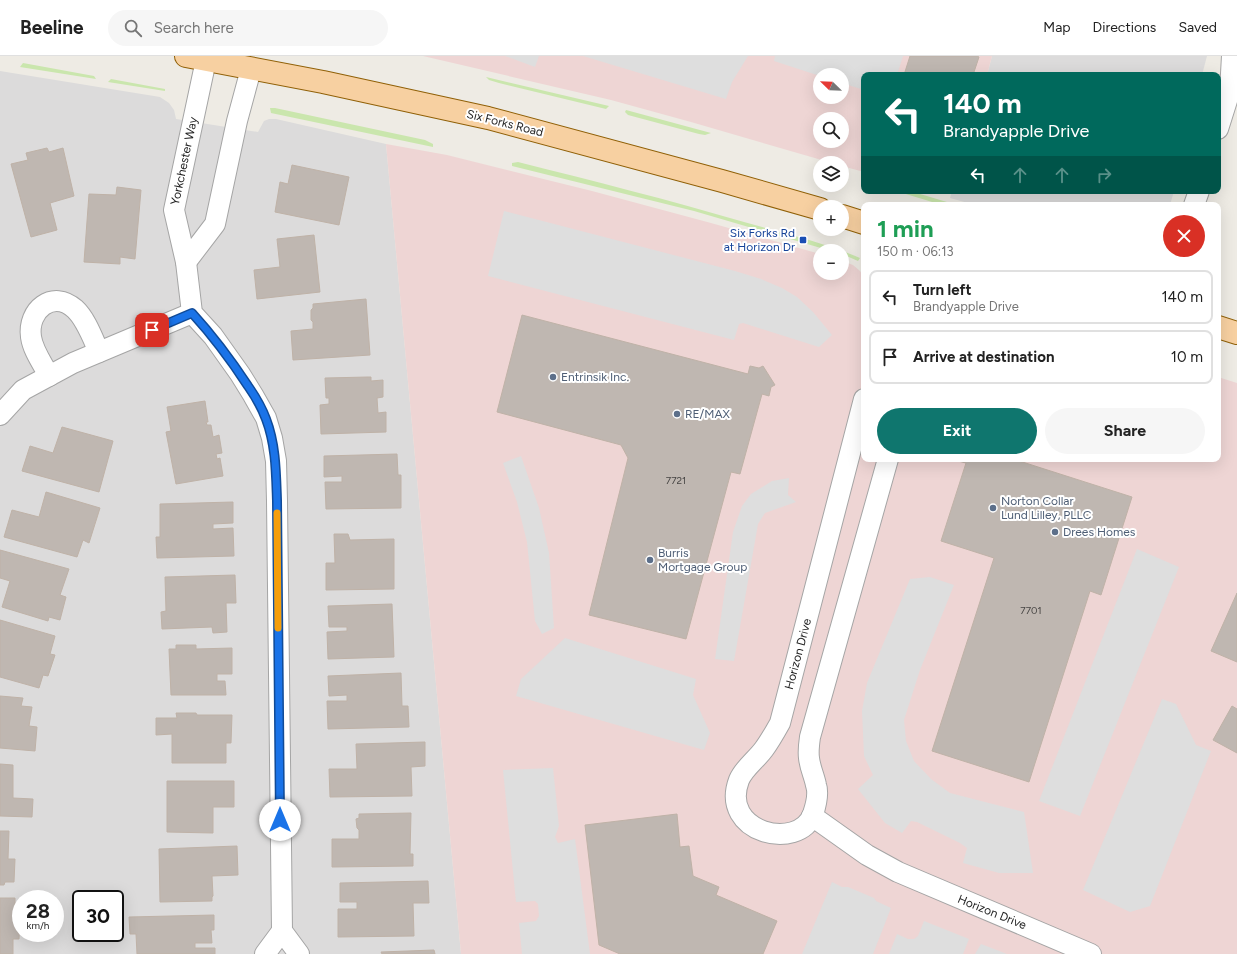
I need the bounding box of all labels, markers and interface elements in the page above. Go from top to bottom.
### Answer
search box [108,10,388,46]
text: Beeline [20,16,84,39]
icon: search [122,17,144,39]
text: Search here [154,19,234,37]
text: Map [1043,19,1071,36]
text: Directions [1093,19,1156,36]
text: Saved [1178,19,1217,36]
north arrow [813,68,849,104]
map controls [813,68,849,280]
text: 140 m [943,86,1022,120]
icon: left [877,88,929,140]
street label: Six Forks Road [465,107,545,139]
button: search [813,112,849,148]
street label: Yorkchester Way [168,115,200,206]
text: Brandyapple Drive [943,120,1089,142]
button: layers [813,156,849,192]
icon: left [967,164,989,186]
icon: ahead [1009,164,1031,186]
icon: ahead [1051,164,1073,186]
icon: right [1093,164,1115,186]
button: + [813,200,849,236]
text: 1 min [877,214,934,243]
button: close [1163,215,1205,257]
place label: Six Forks Rd at Horizon Dr [724,226,795,254]
marker: Six Forks Rd at Horizon Dr [798,235,808,245]
button: − [813,244,849,280]
text: 150 m · 06:13 [877,244,954,259]
text: Turn left [913,281,971,299]
icon: left [879,286,901,308]
text: 140 m [1161,288,1203,306]
text: Brandyapple Drive [913,299,1019,314]
pin [135,313,169,347]
icon: arrive [141,319,163,341]
icon: arrive [879,346,901,368]
text: Arrive at destination [913,348,1054,366]
text: 10 m [1171,348,1203,366]
place label: Entrinsik Inc. [561,370,629,384]
marker: Entrinsik Inc. [548,372,558,382]
place label: RE/MAX [685,407,731,421]
button: Exit [877,408,1037,454]
button: Share [1045,408,1205,454]
marker: RE/MAX [672,409,682,419]
house number: 7721 [666,474,686,487]
place label: Norton Collar Lund Lilley, PLLC [1001,494,1092,522]
marker: Norton Collar Lund Lilley, PLLC [988,503,998,513]
place label: Drees Homes [1063,525,1136,539]
marker: Drees Homes [1050,527,1060,537]
place label: Burris Mortgage Group [658,546,747,574]
marker: Burris Mortgage Group [645,555,655,565]
house number: 7701 [1020,604,1042,617]
street label: Horizon Drive [782,616,814,691]
position arrow [259,799,301,841]
speed limit sign: 30 [72,890,124,942]
street label: Horizon Drive [955,892,1029,932]
text: 28 [26,899,50,923]
text: km/h [27,919,49,932]

